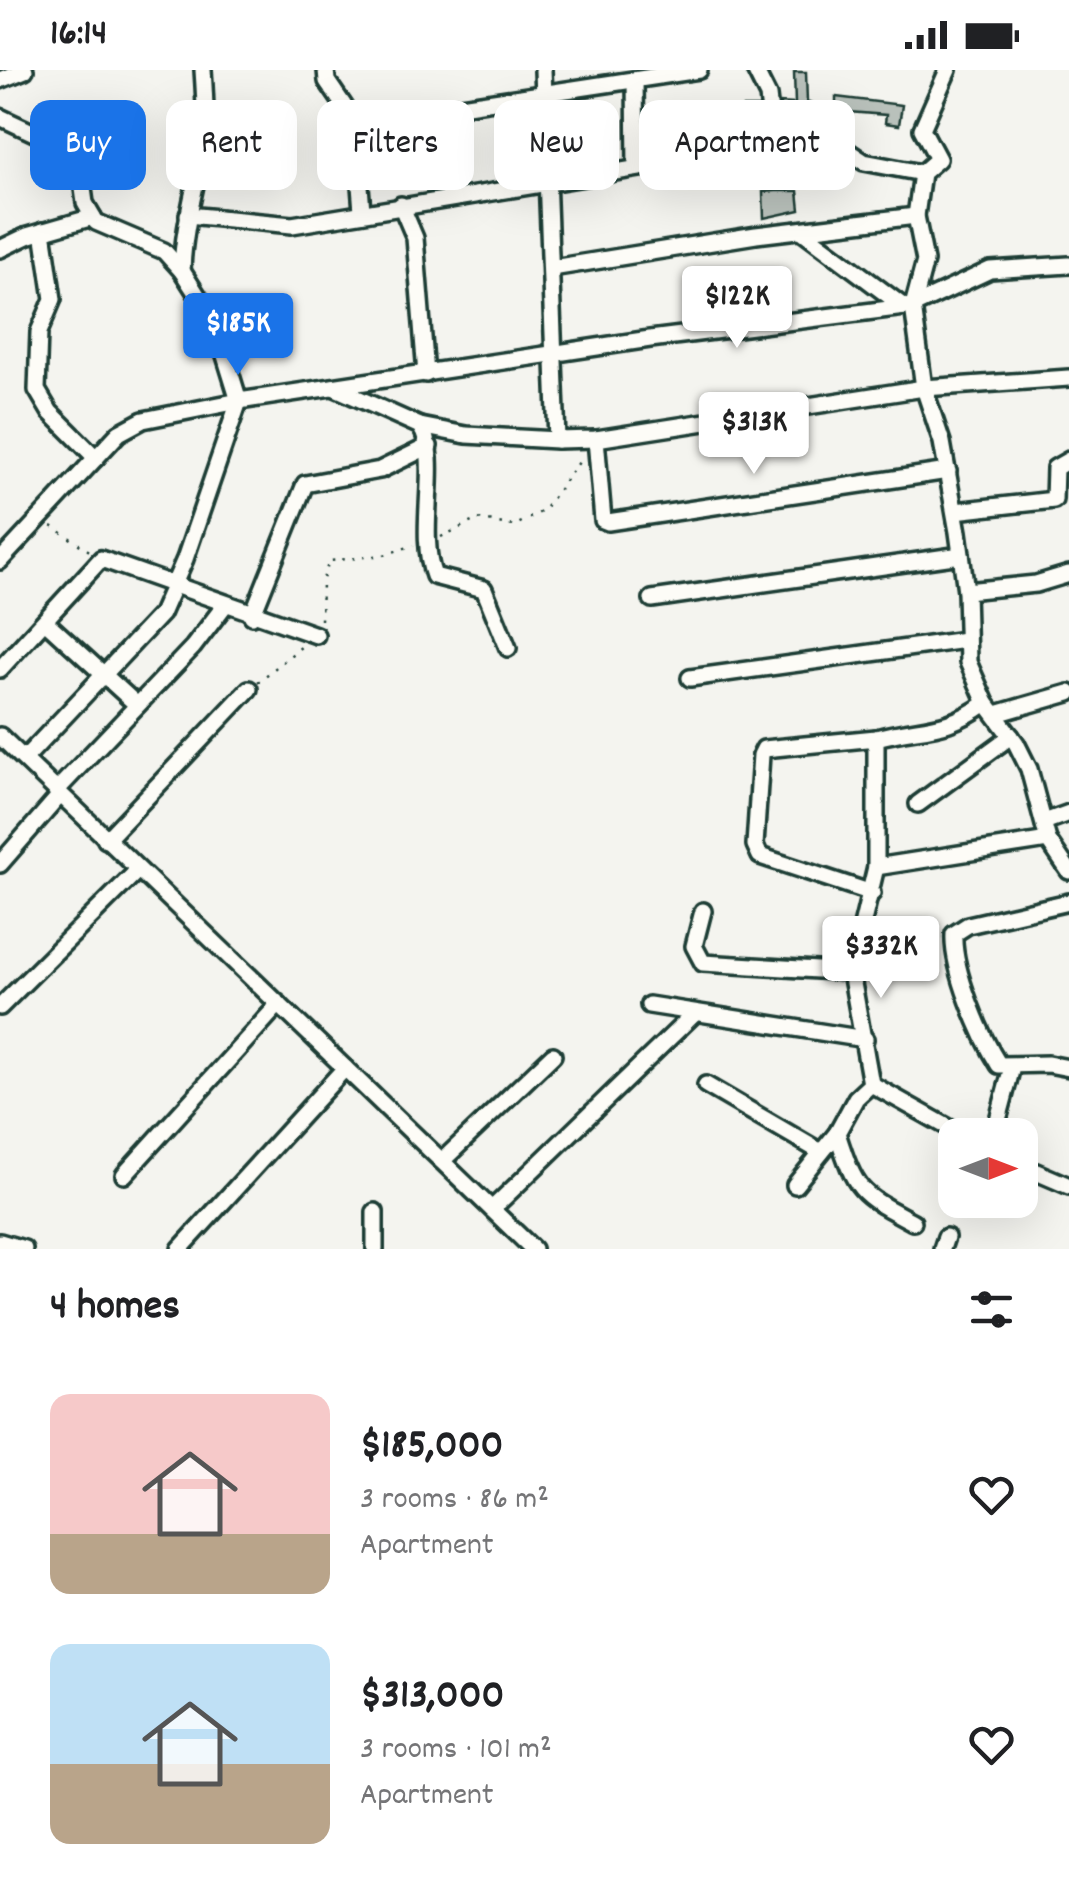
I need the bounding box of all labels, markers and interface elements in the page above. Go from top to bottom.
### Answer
text: 16:14 [50,8,107,63]
chip: Buy [30,100,146,190]
chip: Rent [166,100,297,190]
chip: Filters [317,100,474,190]
chip: New [494,100,619,190]
chip: Apartment [639,100,855,190]
pin: $122K [667,266,807,351]
text: $122K [704,275,770,321]
pin: $185K [168,293,308,378]
text: $185K [205,302,271,348]
pin: $313K [684,392,824,477]
text: $313K [721,401,787,447]
pin: $332K [811,916,951,1001]
text: $332K [844,925,918,971]
north arrow [938,1118,1038,1218]
map controls [938,1118,1038,1218]
text: 4 homes [50,1279,180,1339]
icon: filters [964,1282,1019,1337]
text: $185,000 [360,1418,503,1478]
icon: home [130,1434,250,1554]
icon: heart [964,1467,1019,1522]
text: 3 rooms · 86 m² [360,1478,549,1524]
text: Apartment [360,1524,494,1570]
text: $313,000 [360,1668,504,1728]
icon: home [130,1684,250,1804]
icon: heart [964,1717,1019,1772]
text: 3 rooms · 101 m² [360,1728,552,1774]
text: Apartment [360,1774,494,1820]

